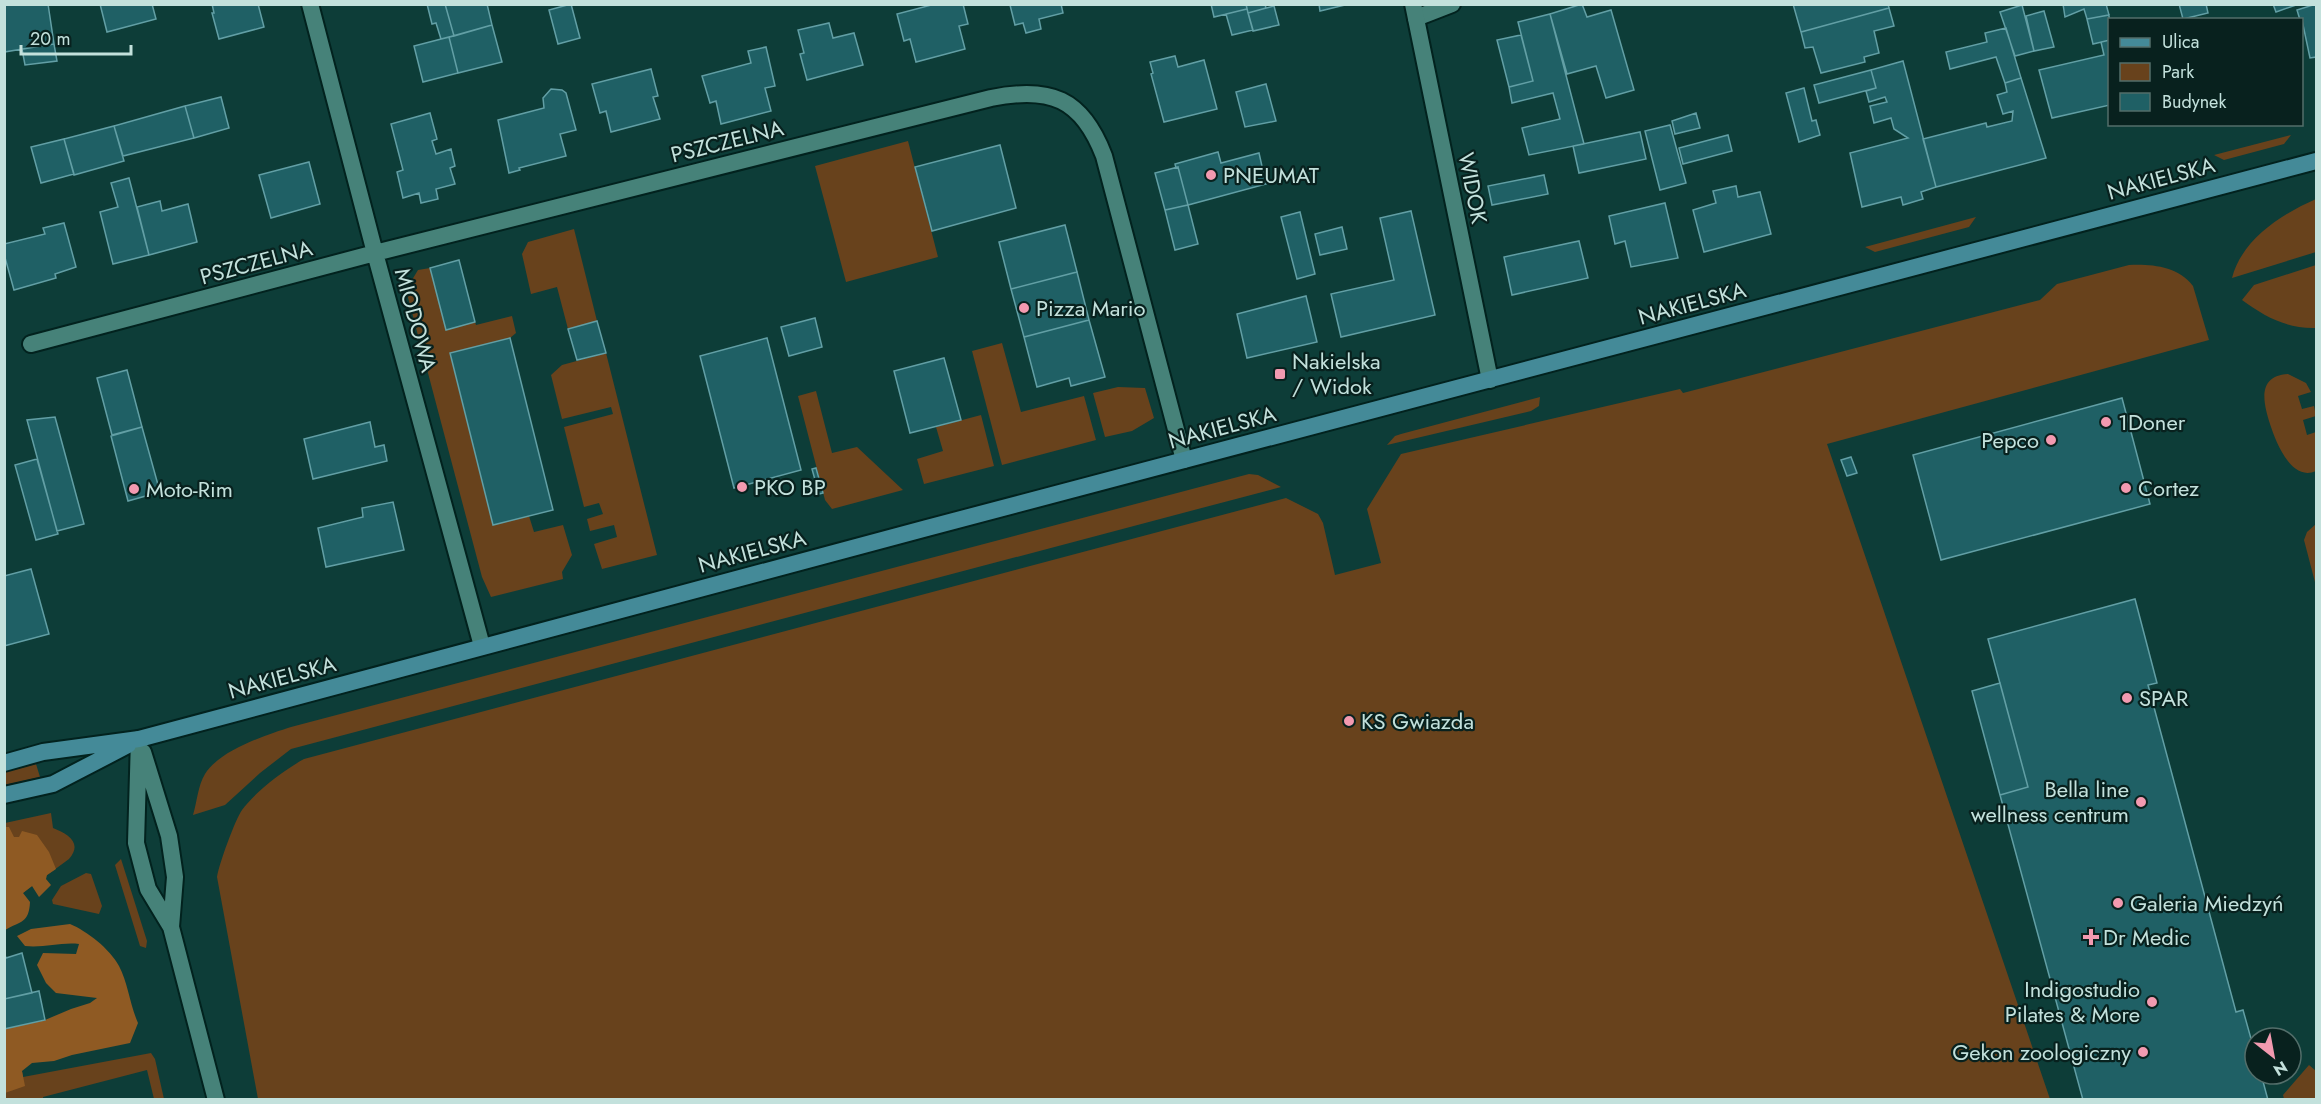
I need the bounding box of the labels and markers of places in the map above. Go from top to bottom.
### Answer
place label: PNEUMAT [1223,159,1320,191]
marker: PNEUMAT [1204,168,1218,182]
place label: Pizza Mario [1036,292,1146,324]
marker: Pizza Mario [1017,301,1031,315]
place label: Nakielska / Widok [1292,345,1381,402]
marker: Nakielska / Widok [1273,367,1287,381]
place label: 1Doner [2118,406,2186,438]
marker: 1Doner [2099,415,2113,429]
place label: Pepco [1981,424,2039,456]
marker: Pepco [2044,433,2058,447]
place label: PKO BP [754,471,826,503]
place label: Cortez [2138,472,2199,504]
place label: Moto-Rim [146,473,233,505]
marker: PKO BP [735,480,749,494]
marker: Cortez [2119,481,2133,495]
marker: Moto-Rim [127,482,141,496]
place label: SPAR [2139,682,2189,714]
marker: SPAR [2120,691,2134,705]
place label: KS Gwiazda [1361,705,1474,737]
marker: KS Gwiazda [1342,714,1356,728]
place label: Bella line wellness centrum [1971,773,2129,830]
marker: Bella line wellness centrum [2134,795,2148,809]
place label: Galeria Miedzyń [2130,887,2284,919]
marker: Galeria Miedzyń [2111,896,2125,910]
place label: Dr Medic [2103,921,2190,953]
marker: Dr Medic [2084,930,2098,944]
place label: Indigostudio Pilates & More [2005,973,2140,1030]
marker: Indigostudio Pilates & More [2145,995,2159,1009]
place label: Gekon zoologiczny [1952,1036,2131,1068]
marker: Gekon zoologiczny [2136,1045,2150,1059]

